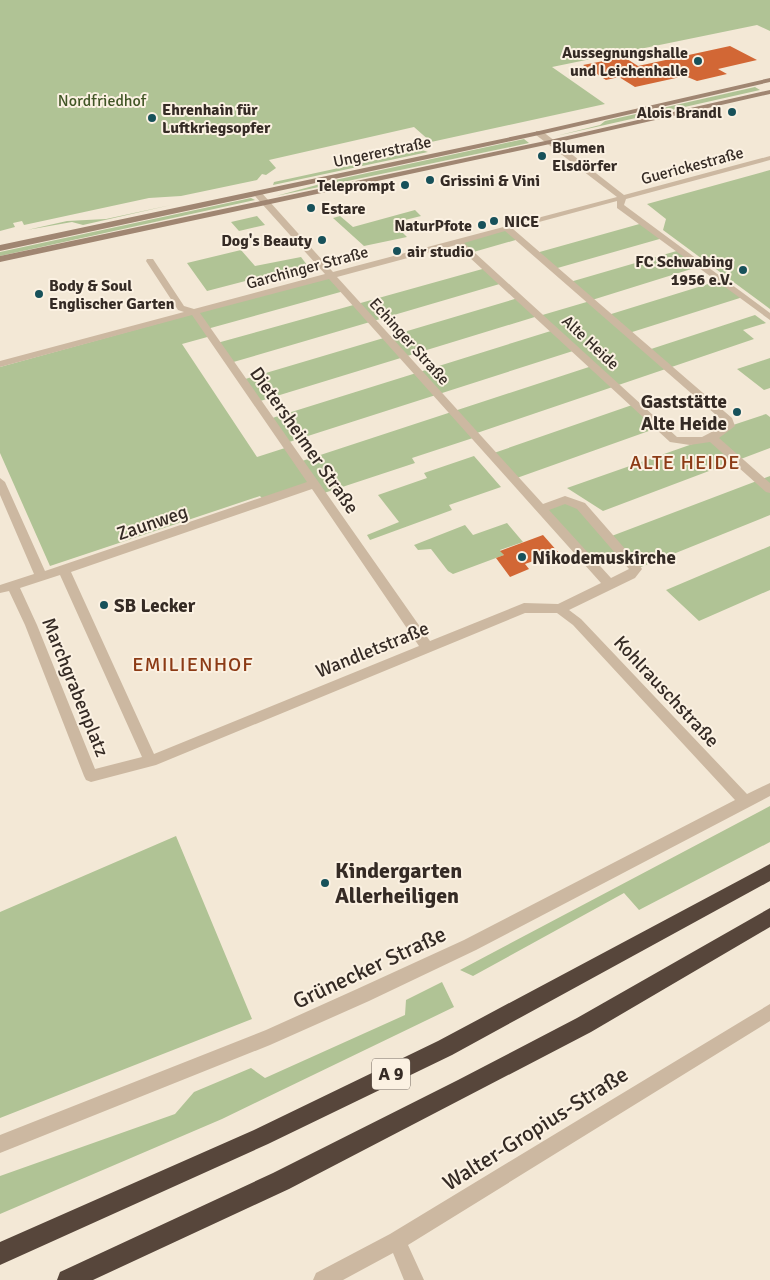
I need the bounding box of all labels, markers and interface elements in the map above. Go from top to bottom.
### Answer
place label: Aussegnungshalle und Leichenhalle [562,43,688,81]
marker: Aussegnungshalle und Leichenhalle [692,55,704,67]
park label: Nordfriedhof [58,91,147,111]
place label: Ehrenhain für Luftkriegsopfer [162,100,271,138]
place label: Alois Brandl [637,103,722,123]
marker: Alois Brandl [726,106,738,118]
marker: Ehrenhain für Luftkriegsopfer [146,112,158,124]
street label: Ungererstraße [331,132,433,172]
place label: Blumen Elsdörfer [552,138,618,176]
street label: Guerickestraße [639,143,746,189]
marker: Blumen Elsdörfer [536,150,548,162]
place label: Grissini & Vini [440,171,540,191]
marker: Grissini & Vini [424,174,436,186]
place label: Teleprompt [317,176,395,196]
marker: Teleprompt [399,179,411,191]
place label: Estare [321,199,366,219]
marker: Estare [305,202,317,214]
place label: NICE [504,212,539,232]
marker: NICE [488,215,500,227]
place label: NaturPfote [394,216,472,236]
marker: NaturPfote [476,219,488,231]
place label: Dog's Beauty [221,231,312,251]
marker: Dog's Beauty [316,234,328,246]
street label: Garchinger Straße [244,242,371,294]
place label: air studio [407,242,474,262]
marker: air studio [391,245,403,257]
place label: FC Schwabing 1956 e.V. [635,252,733,290]
marker: FC Schwabing 1956 e.V. [737,264,749,276]
place label: Body & Soul Englischer Garten [49,276,175,314]
marker: Body & Soul Englischer Garten [33,288,45,300]
street label: Echinger Straße [365,294,454,389]
street label: Alte Heide [558,311,623,374]
street label: Dietersheimer Straße [244,362,364,519]
place label: Gaststätte Alte Heide [641,390,727,436]
marker: Gaststätte Alte Heide [731,406,743,418]
district label: ALTE HEIDE [630,450,741,475]
street label: Zaunweg [114,500,191,546]
place label: Nikodemuskirche [532,546,676,570]
marker: Nikodemuskirche [516,551,528,563]
place label: SB Lecker [114,594,196,618]
marker: SB Lecker [98,599,110,611]
street label: Marchgrabenplatz [36,614,114,760]
street label: Wandletstraße [312,616,432,684]
street label: Kohlrauschstraße [608,631,724,753]
district label: EMILIENHOF [132,652,254,677]
place label: Kindergarten Allerheiligen [335,857,462,909]
marker: Kindergarten Allerheiligen [319,877,331,889]
street label: Grünecker Straße [288,920,450,1015]
road number: A 9 [372,1058,410,1090]
street label: Walter-Gropius-Straße [438,1060,633,1196]

